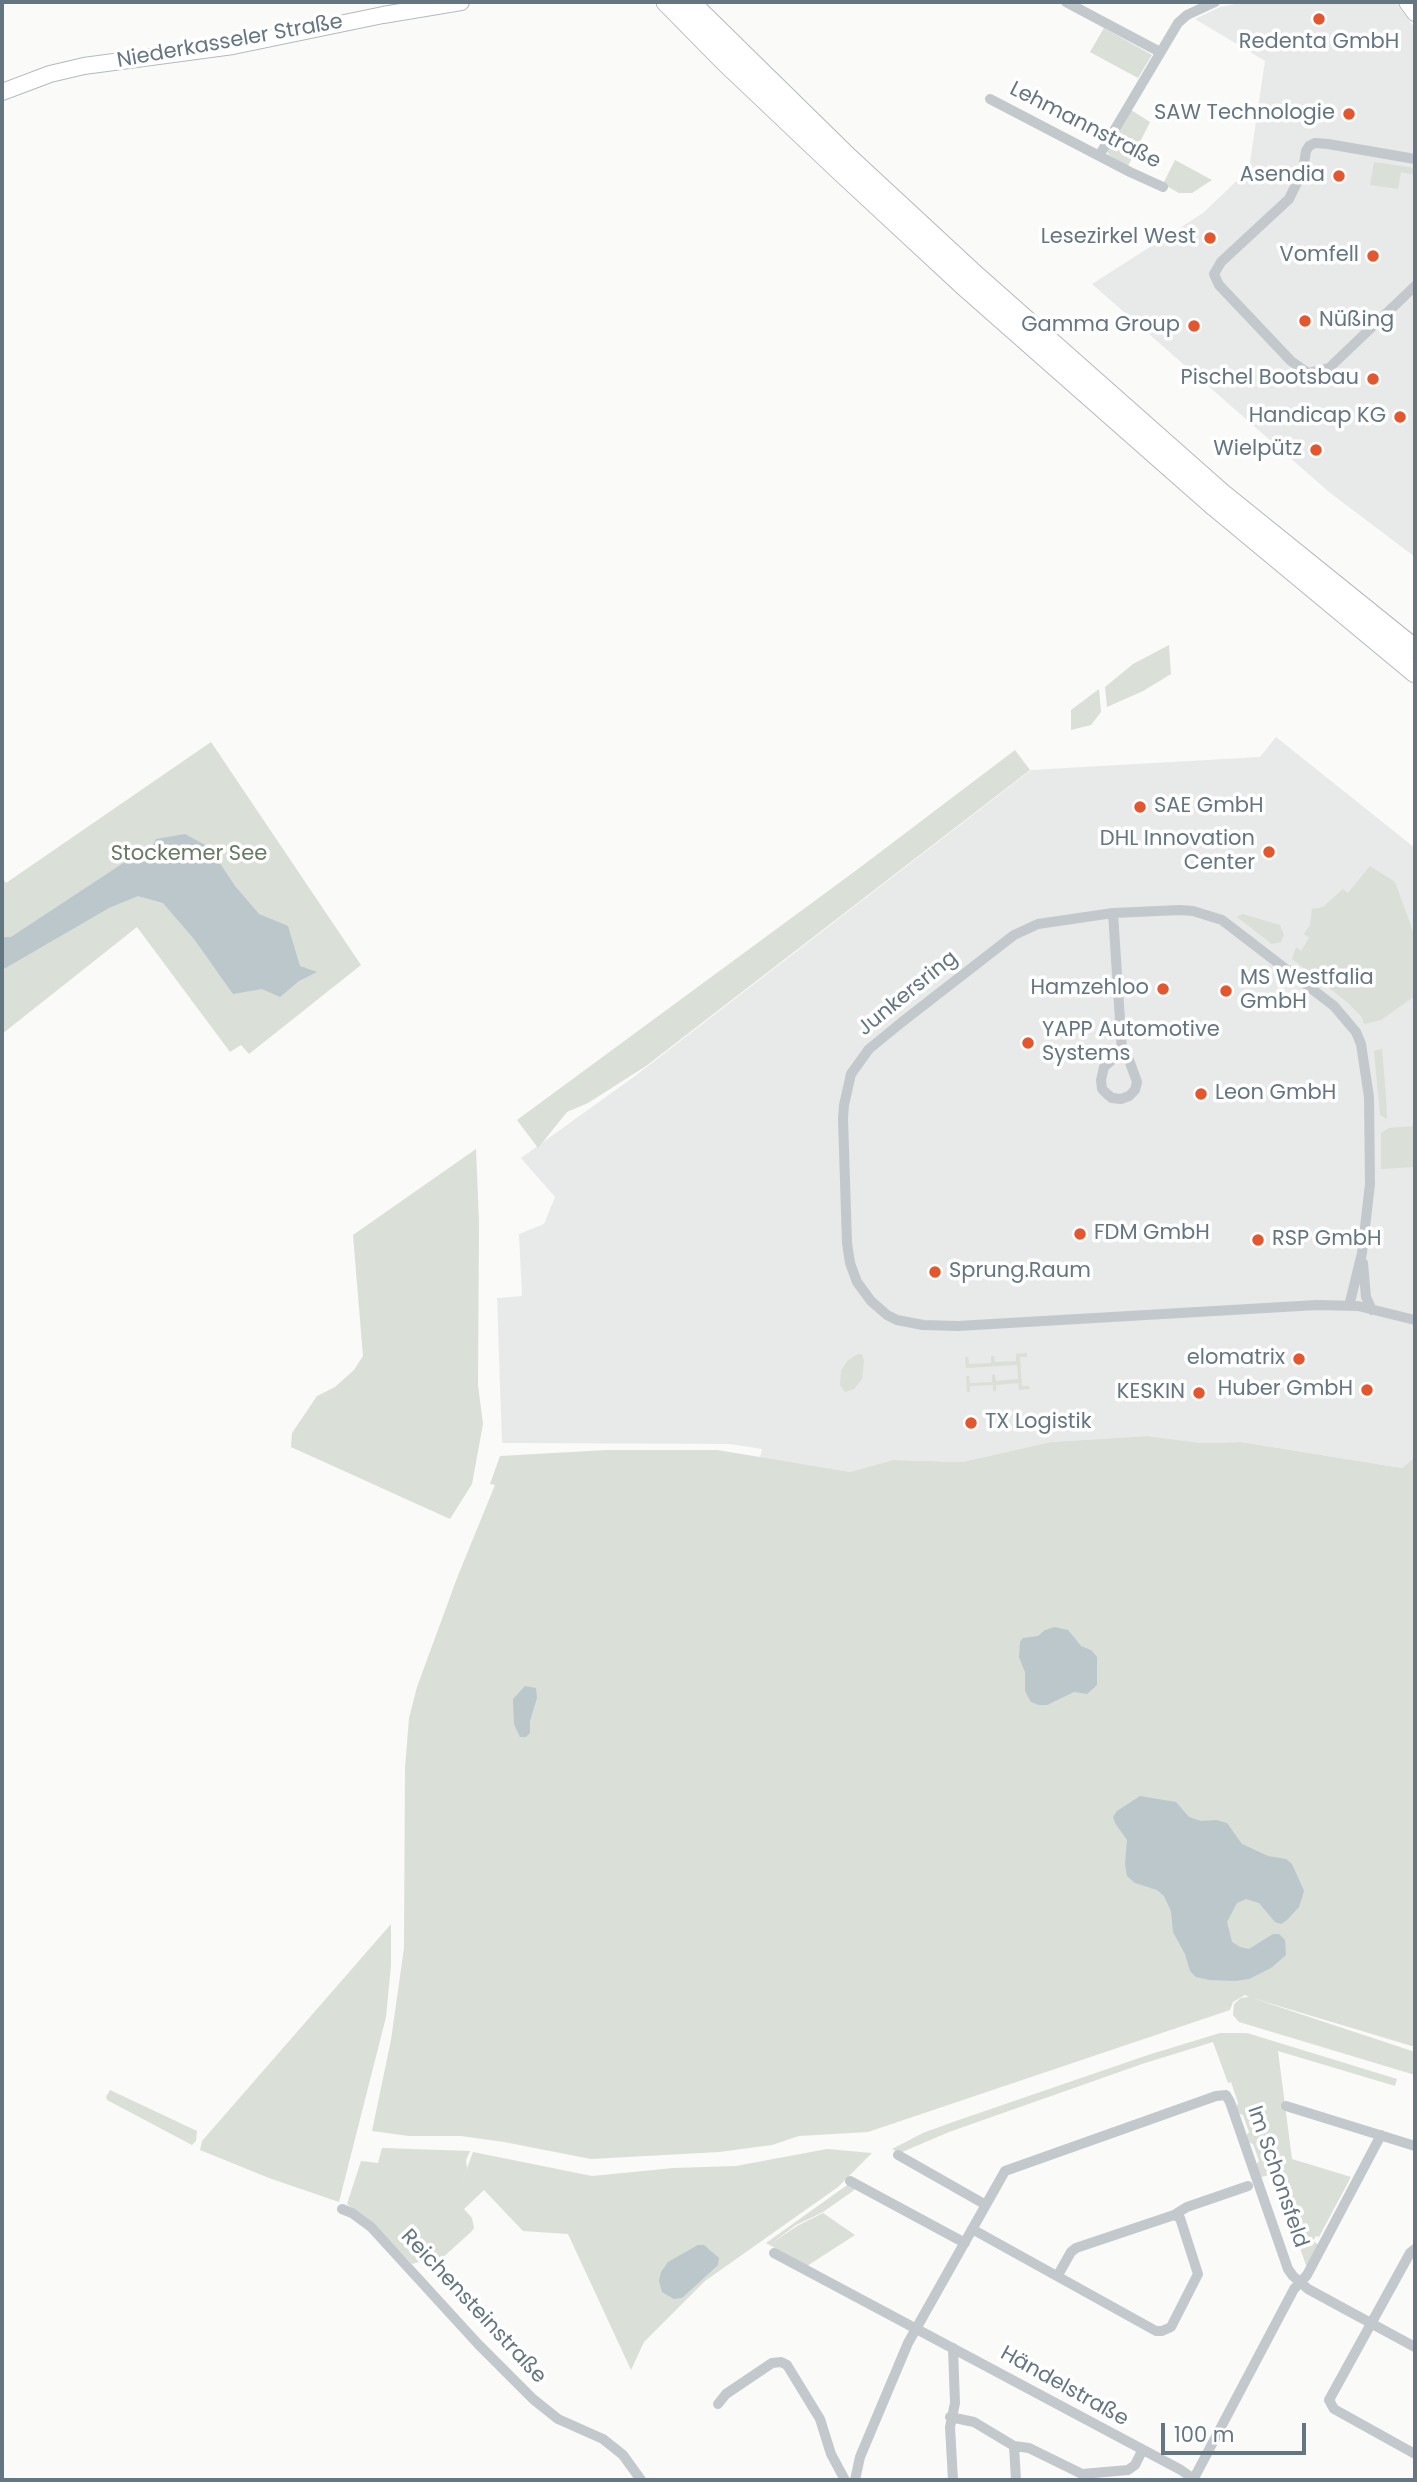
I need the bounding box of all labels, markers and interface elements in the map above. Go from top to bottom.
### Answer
street label: Niederkasseler Straße [115,10,345,74]
marker: Redenta GmbH [1311,11,1327,27]
place label: Redenta GmbH [1239,30,1399,56]
street label: Lehmannstraße [1005,77,1165,175]
place label: SAW Technologie [1154,101,1335,127]
marker: SAW Technologie [1341,106,1357,122]
place label: Asendia [1240,163,1325,189]
marker: Asendia [1331,168,1347,184]
place label: Lesezirkel West [1041,225,1196,251]
marker: Lesezirkel West [1202,230,1218,246]
place label: Vomfell [1279,243,1359,269]
marker: Vomfell [1365,248,1381,264]
place label: Nüßing [1319,308,1394,334]
place label: Gamma Group [1021,313,1180,339]
marker: Nüßing [1297,313,1313,329]
marker: Gamma Group [1186,318,1202,334]
place label: Pischel Bootsbau [1181,366,1359,392]
marker: Pischel Bootsbau [1365,371,1381,387]
place label: Handicap KG [1249,404,1386,430]
marker: Handicap KG [1392,409,1408,425]
place label: Wielpütz [1213,437,1302,463]
marker: Wielpütz [1308,442,1324,458]
place label: SAE GmbH [1154,794,1264,820]
marker: SAE GmbH [1132,799,1148,815]
place label: DHL Innovation Center [1100,827,1255,877]
park label: Stockemer See [111,842,267,868]
marker: DHL Innovation Center [1261,844,1277,860]
street label: Junkersring [853,946,963,1042]
place label: MS Westfalia GmbH [1240,966,1374,1016]
place label: Hamzehloo [1031,976,1149,1002]
marker: Hamzehloo [1155,981,1171,997]
marker: MS Westfalia GmbH [1218,983,1234,999]
place label: YAPP Automotive Systems [1042,1018,1220,1068]
marker: YAPP Automotive Systems [1020,1035,1036,1051]
place label: Leon GmbH [1215,1081,1336,1107]
marker: Leon GmbH [1193,1086,1209,1102]
place label: FDM GmbH [1094,1221,1210,1247]
marker: FDM GmbH [1072,1226,1088,1242]
place label: RSP GmbH [1272,1227,1382,1253]
marker: RSP GmbH [1250,1232,1266,1248]
place label: Sprung.Raum [949,1259,1091,1285]
marker: Sprung.Raum [927,1264,943,1280]
place label: elomatrix [1187,1346,1285,1372]
marker: elomatrix [1291,1351,1307,1367]
place label: Huber GmbH [1218,1377,1353,1403]
place label: KESKIN [1117,1380,1185,1406]
marker: Huber GmbH [1359,1382,1375,1398]
marker: KESKIN [1191,1385,1207,1401]
place label: TX Logistik [985,1410,1091,1436]
marker: TX Logistik [963,1415,979,1431]
street label: Im Schonsfeld [1241,2103,1313,2251]
street label: Reichensteinstraße [395,2225,551,2389]
street label: Händelstraße [996,2341,1132,2433]
scale bar [1165,2408,1310,2452]
text: 100 m [1174,2420,1234,2449]

